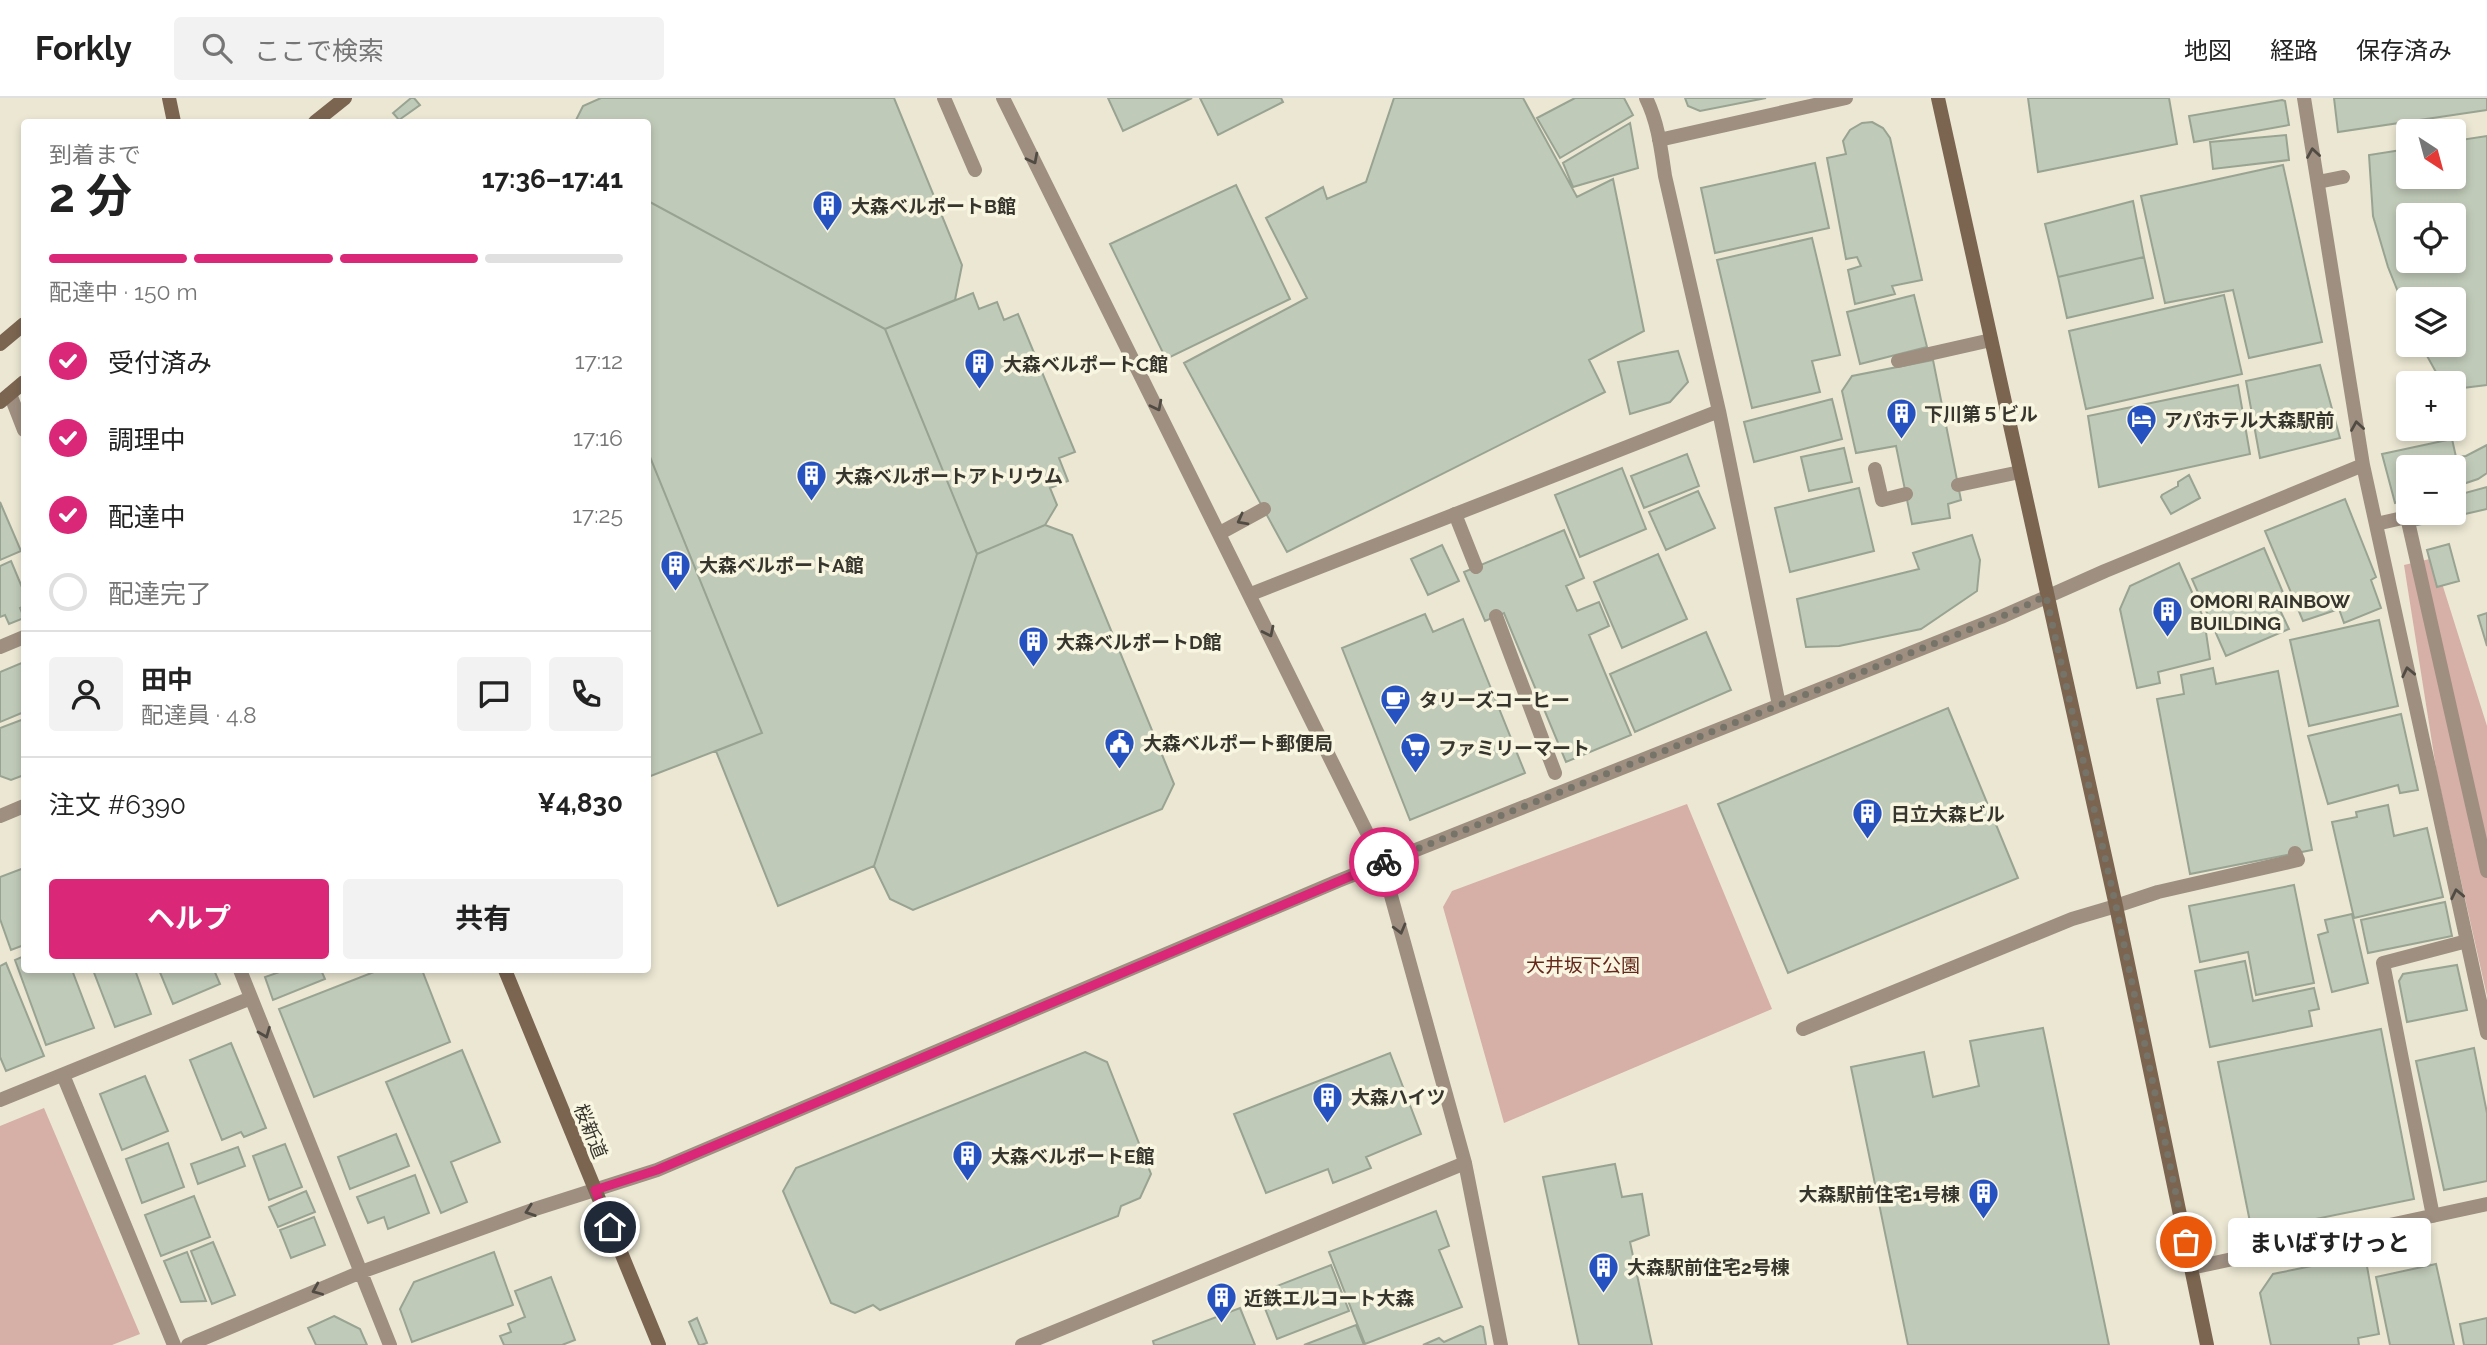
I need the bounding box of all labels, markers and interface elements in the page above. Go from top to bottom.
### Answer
search box [174,17,664,80]
text: Forkly [35,29,132,68]
icon: search [198,29,236,67]
text: ここで検索 [254,36,384,66]
text: 地図 [2184,36,2232,65]
text: 経路 [2270,36,2318,65]
text: 保存済み [2356,36,2452,65]
north arrow [2396,119,2466,189]
map controls [2396,119,2466,525]
text: 到着まで [49,141,141,168]
one-way arrow [2306,147,2321,158]
one-way arrow [1025,152,1039,164]
text: 17:36–17:41 [482,164,623,194]
text: 2 分 [49,169,132,223]
building icon: 大森ベルポートB館 [811,189,845,233]
place label: 大森ベルポートB館 [851,195,1016,217]
button: locate [2396,203,2466,273]
text: 配達中 · 150 m [49,278,198,305]
button: layers [2396,287,2466,357]
icon: check [49,342,87,380]
text: 17:12 [575,347,623,374]
building icon: 大森ベルポートC館 [963,347,997,391]
text: 受付済み [108,348,212,378]
place label: 大森ベルポートC館 [1003,353,1168,375]
button: + [2396,371,2466,441]
building icon: 下川第５ビル [1884,397,1918,441]
one-way arrow [1148,399,1162,411]
place label: 下川第５ビル [1924,403,2038,425]
hotel icon: アパホテル大森駅前 [2124,403,2158,447]
place label: アパホテル大森駅前 [2164,409,2335,431]
icon: check [49,419,87,457]
one-way arrow [2349,420,2364,432]
text: 17:16 [573,424,623,451]
text: 調理中 [108,425,186,455]
button: − [2396,455,2466,525]
building icon: 大森ベルポートアトリウム [795,459,829,503]
place label: 大森ベルポートアトリウム [835,465,1063,487]
icon: check [49,496,87,534]
text: 17:25 [572,501,623,528]
text: 配達中 [108,502,186,532]
one-way arrow [1236,512,1249,526]
building icon: 大森ベルポートA館 [659,548,693,592]
place label: 大森ベルポートA館 [699,554,864,576]
text: 配達完了 [108,579,212,609]
place label: OMORI RAINBOW BUILDING [2190,590,2351,634]
building icon: OMORI RAINBOW BUILDING [2150,595,2184,639]
building icon: 大森ベルポートD館 [1016,625,1050,669]
one-way arrow [1261,625,1275,637]
place label: 大森ベルポートD館 [1056,631,1222,653]
button: person [49,657,123,731]
button: chat [457,657,531,731]
button: phone [549,657,623,731]
text: 田中 [141,665,193,695]
one-way arrow [2402,666,2416,678]
cafe icon: タリーズコーヒー [1379,683,1413,727]
place label: タリーズコーヒー [1419,689,1570,711]
text: 配達員 · 4.8 [141,701,257,728]
public building icon: 大森ベルポート郵便局 [1103,726,1137,770]
supermarket icon: ファミリーマート [1398,731,1432,775]
place label: 大森ベルポート郵便局 [1143,732,1333,754]
place label: ファミリーマート [1438,737,1590,759]
text: ¥4,830 [537,788,623,818]
text: 注文 #6390 [49,790,186,820]
building icon: 日立大森ビル [1851,797,1885,841]
place label: 日立大森ビル [1891,803,2005,825]
courier [1349,827,1419,897]
icon: bike [1365,843,1403,881]
button: ヘルプ [49,879,329,959]
button: 共有 [343,879,623,959]
one-way arrow [2450,889,2465,901]
one-way arrow [1392,923,1406,935]
park label: 大井坂下公園 [1526,954,1640,976]
one-way arrow [256,1026,270,1038]
building icon: 大森ハイツ [1311,1080,1345,1124]
place label: 大森ハイツ [1351,1086,1446,1108]
street label: 桜新道 [570,1100,612,1162]
building icon: 大森ベルポートE館 [951,1139,985,1183]
place label: 大森ベルポートE館 [991,1145,1154,1167]
building icon: 大森駅前住宅1号棟 [1966,1177,2000,1221]
place label: 大森駅前住宅1号棟 [1799,1183,1960,1205]
pin [580,1197,640,1257]
one-way arrow [524,1203,537,1217]
icon: home [591,1208,629,1246]
pin [2156,1212,2216,1272]
callout: まいばすけっと [2228,1218,2431,1266]
icon: bag [2167,1223,2205,1261]
text: まいばすけっと [2249,1229,2410,1256]
building icon: 大森駅前住宅2号棟 [1587,1250,1621,1294]
place label: 大森駅前住宅2号棟 [1627,1256,1790,1278]
building icon: 近鉄エルコート大森 [1204,1281,1238,1325]
one-way arrow [311,1282,323,1296]
place label: 近鉄エルコート大森 [1244,1287,1415,1309]

